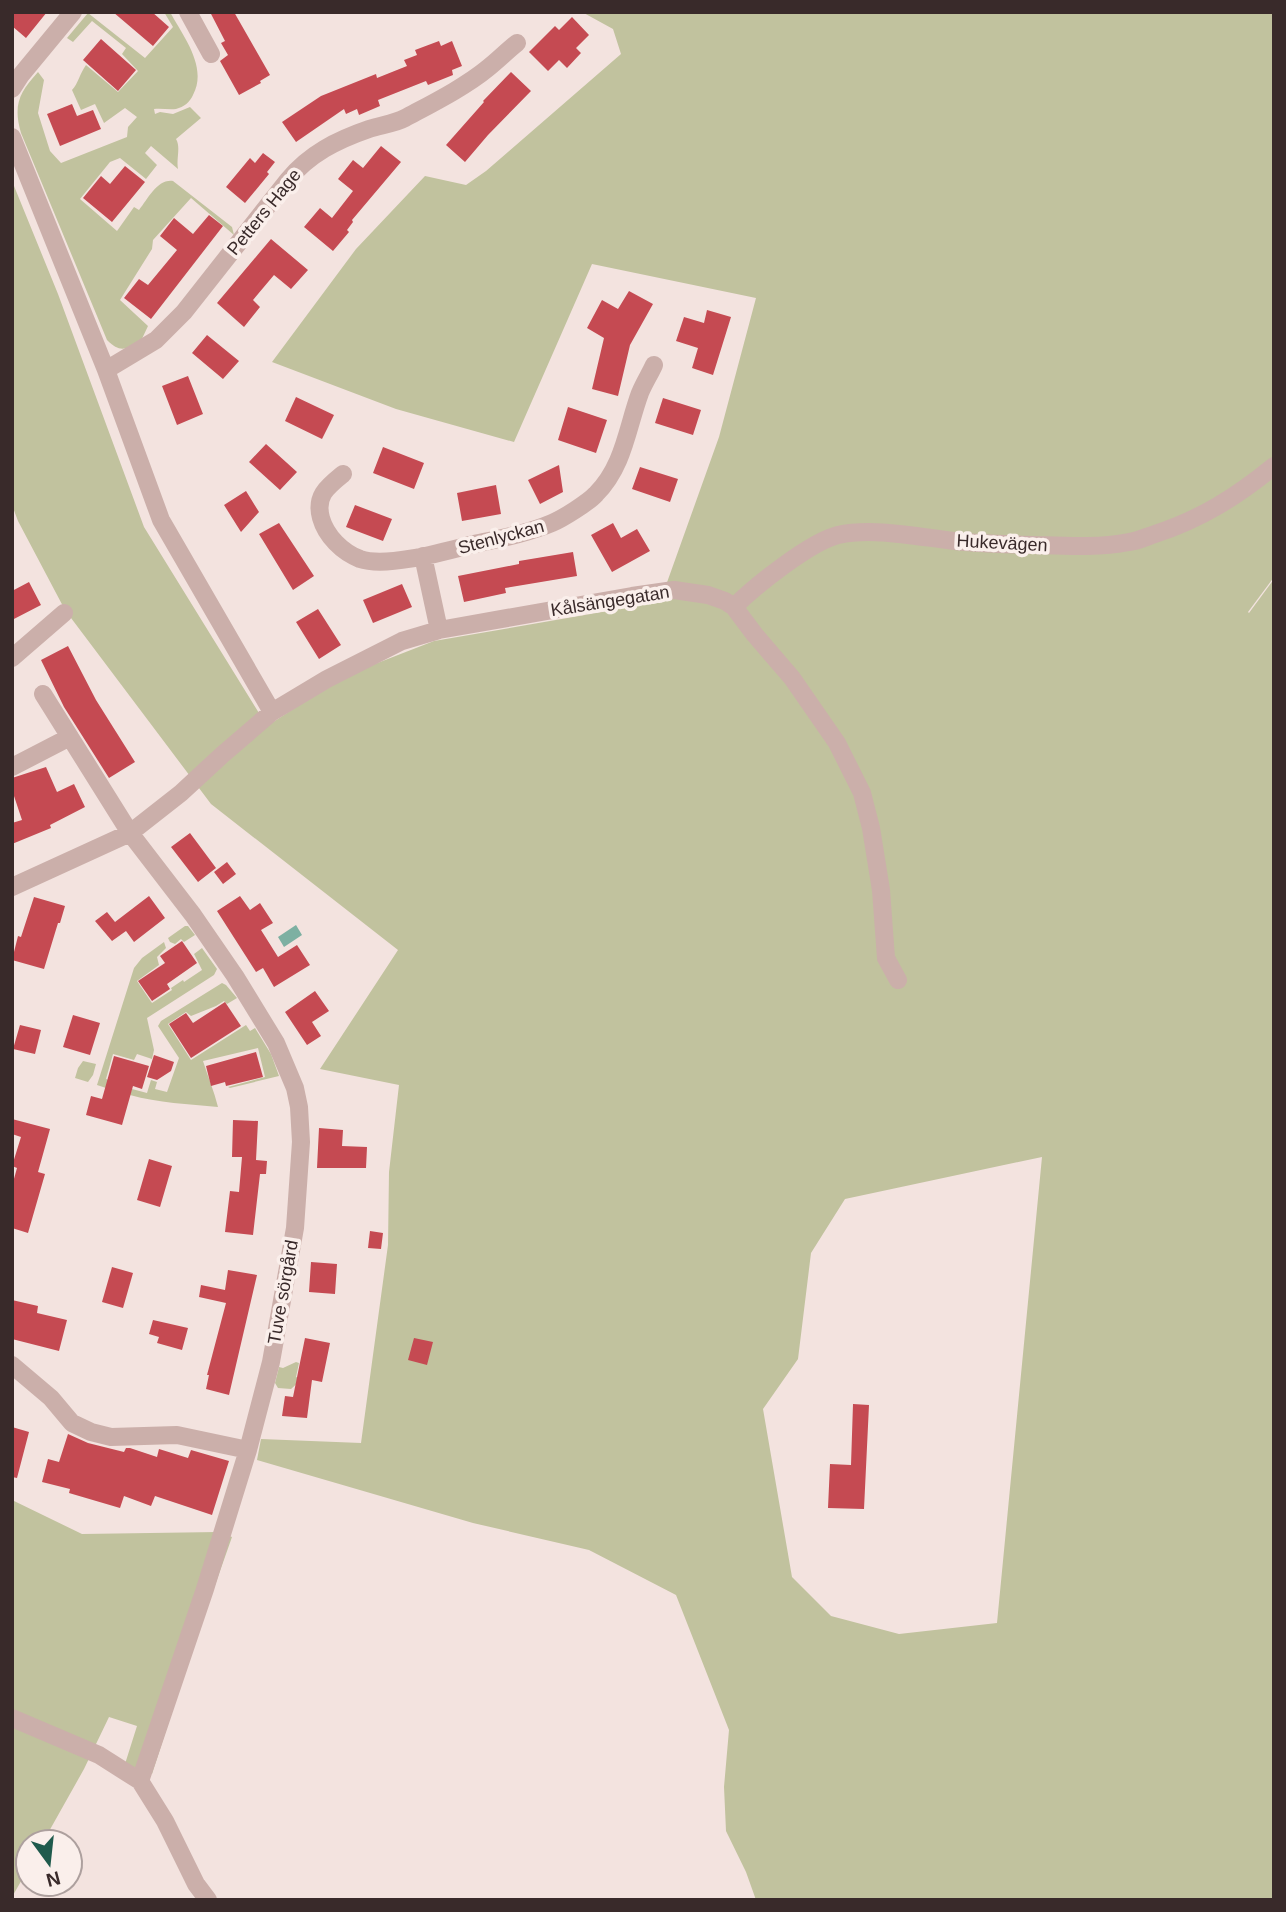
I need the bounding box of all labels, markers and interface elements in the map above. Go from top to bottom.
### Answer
street label: Petters Hage [223,165,305,259]
street label: Stenlyckan [456,516,546,558]
street label: Hukevägen [956,531,1048,555]
street label: Kålsängegatan [549,582,671,620]
street label: Tuve sörgård [264,1238,302,1346]
north arrow [14,1828,84,1898]
text: N [44,1867,63,1891]

